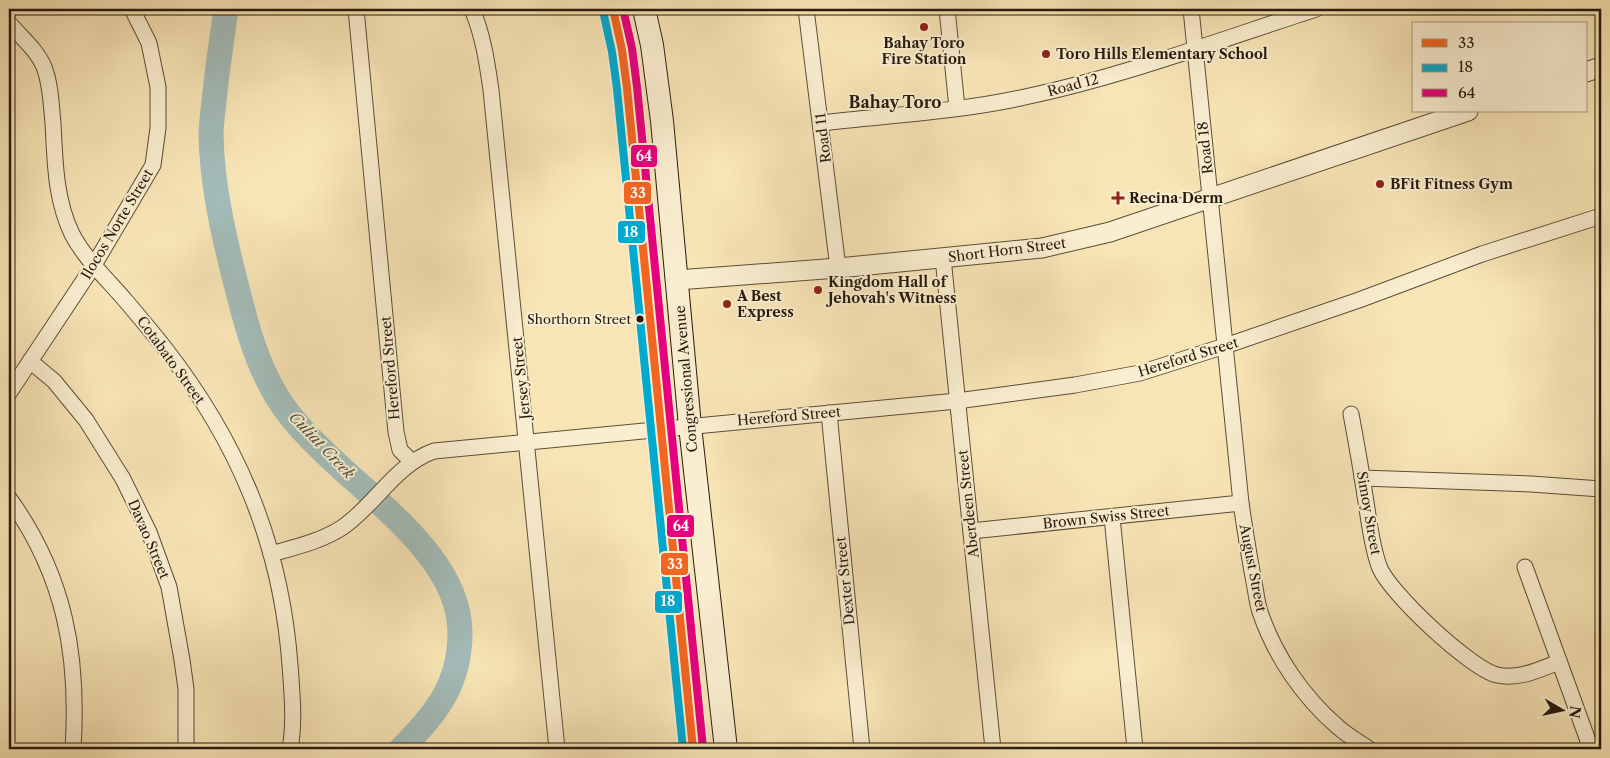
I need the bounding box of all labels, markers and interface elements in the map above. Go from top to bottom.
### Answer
marker: Bahay Toro Fire Station [918,21,930,33]
legend [1412,22,1588,112]
text: 33 [1458,33,1475,52]
place label: Bahay Toro Fire Station [882,34,967,68]
place label: Toro Hills Elementary School [1056,45,1268,63]
marker: Toro Hills Elementary School [1040,48,1052,60]
text: 18 [1458,57,1473,76]
street label: Road 12 [1045,70,1101,100]
text: 64 [1458,83,1475,102]
district label: Bahay Toro [849,92,941,112]
street label: Road 11 [811,112,835,164]
street label: Road 18 [1193,121,1217,175]
line badge: 64 [630,144,658,168]
text: 64 [636,147,652,165]
street label: Ilocos Norte Street [77,165,157,282]
place label: BFit Fitness Gym [1390,175,1513,193]
marker: BFit Fitness Gym [1374,178,1386,190]
line badge: 33 [623,181,652,205]
text: 33 [630,184,646,202]
place label: Recina Derm [1129,189,1223,207]
marker: Recina Derm [1111,191,1125,205]
line badge: 18 [617,220,646,244]
text: 18 [624,223,638,241]
street label: Short Horn Street [947,234,1067,266]
place label: Kingdom Hall of Jehovah's Witness [825,273,956,307]
marker: Kingdom Hall of Jehovah's Witness [812,284,824,296]
place label: A Best Express [736,287,794,321]
marker: A Best Express [721,298,733,310]
street label: Congressional Avenue [671,305,701,453]
place label: Shorthorn Street [527,311,631,327]
street label: Cotabato Street [133,312,209,408]
marker: Shorthorn Street [635,314,645,324]
street label: Hereford Street [376,315,404,421]
street label: Hereford Street [1136,333,1240,381]
street label: Jersey Street [508,336,534,422]
street label: Hereford Street [736,402,842,430]
water label: Culiat Creek [285,407,359,483]
street label: Aberdeen Street [953,449,983,560]
street label: Simoy Street [1353,470,1385,556]
street label: Davao Street [124,496,174,582]
street label: Brown Swiss Street [1042,501,1170,533]
line badge: 64 [666,514,695,538]
text: 64 [673,517,689,535]
street label: August Street [1235,522,1270,614]
street label: Dexter Street [831,536,859,626]
line badge: 33 [660,552,689,576]
text: 33 [667,555,683,573]
line badge: 18 [654,590,683,614]
text: 18 [661,592,675,610]
north arrow [1538,686,1588,736]
text: N [1565,705,1585,719]

